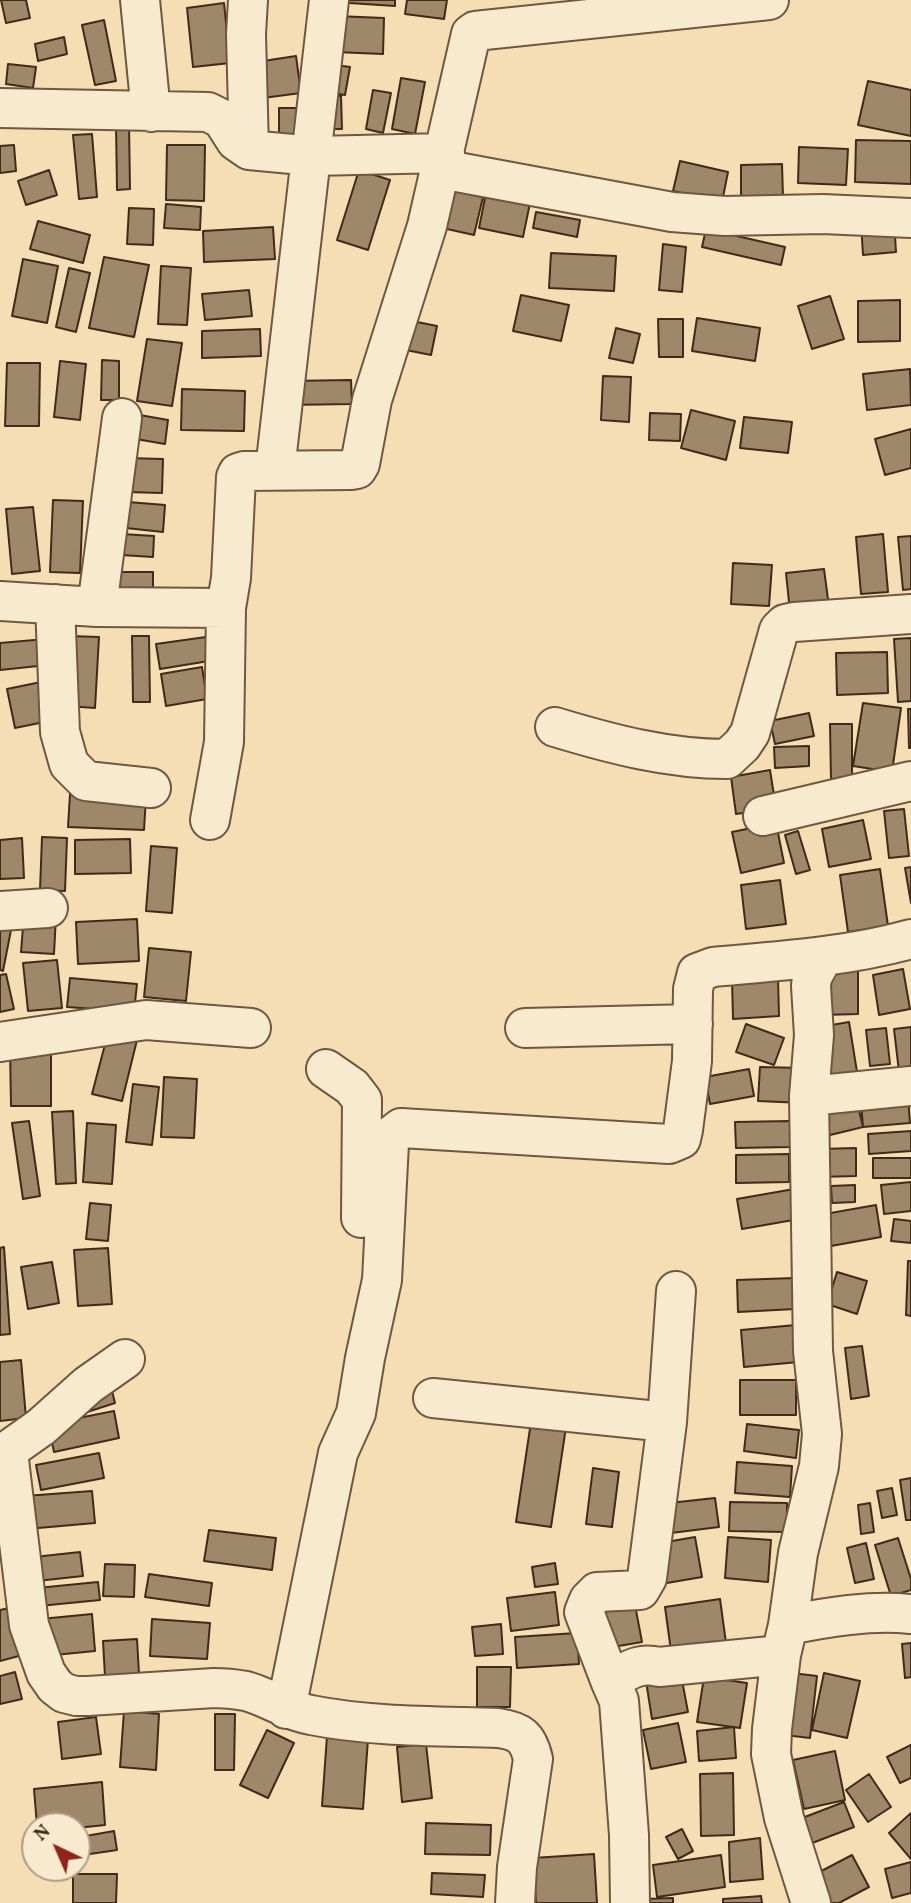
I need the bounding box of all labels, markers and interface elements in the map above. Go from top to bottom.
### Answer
north arrow [21,1812,91,1882]
text: N [29,1819,57,1847]

